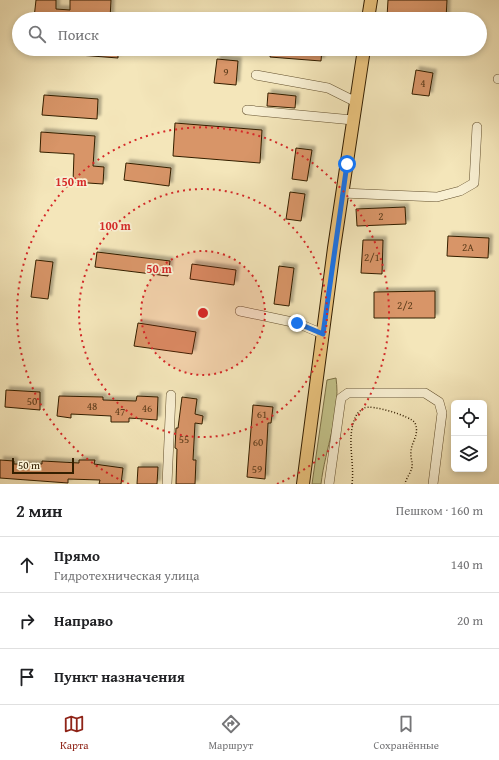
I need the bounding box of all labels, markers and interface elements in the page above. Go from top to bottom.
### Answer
search box [12,12,487,56]
icon: search [26,23,48,45]
text: Поиск [58,24,99,45]
house number: 9 [223,64,229,80]
house number: 4 [420,75,426,91]
route start [338,155,356,173]
text: 150 m [55,173,88,190]
house number: 2 [378,208,384,224]
text: 100 m [99,217,132,234]
house number: 2А [462,239,474,255]
house number: 2/1 [364,249,380,265]
text: 50 m [146,260,172,277]
house number: 2/2 [397,297,413,313]
centre of rings [196,306,210,320]
route end [288,314,306,332]
house number: 50 [27,393,37,409]
house number: 48 [87,398,97,414]
house number: 46 [142,400,152,416]
map controls [451,400,487,472]
button: locate [451,400,487,436]
house number: 47 [115,403,125,419]
house number: 61 [257,406,267,422]
house number: 55 [179,431,189,447]
house number: 60 [253,434,263,450]
button: layers [451,436,487,472]
scale bar [12,456,74,475]
text: 50 m [18,457,40,473]
house number: 59 [252,461,262,477]
text: 2 мин [16,498,62,523]
text: Пешком · 160 m [396,501,483,520]
text: Прямо [54,545,100,566]
icon: ahead [16,554,38,576]
text: 140 m [451,555,483,574]
text: Гидротехническая улица [54,566,199,585]
icon: right [16,610,38,632]
text: Направо [54,610,113,631]
text: 20 m [457,611,483,630]
icon: arrive [16,666,38,688]
text: Пункт назначения [54,666,185,687]
tab: Карта [60,713,88,753]
tab: Маршрут [208,713,253,753]
tab: Сохранённые [373,713,439,753]

